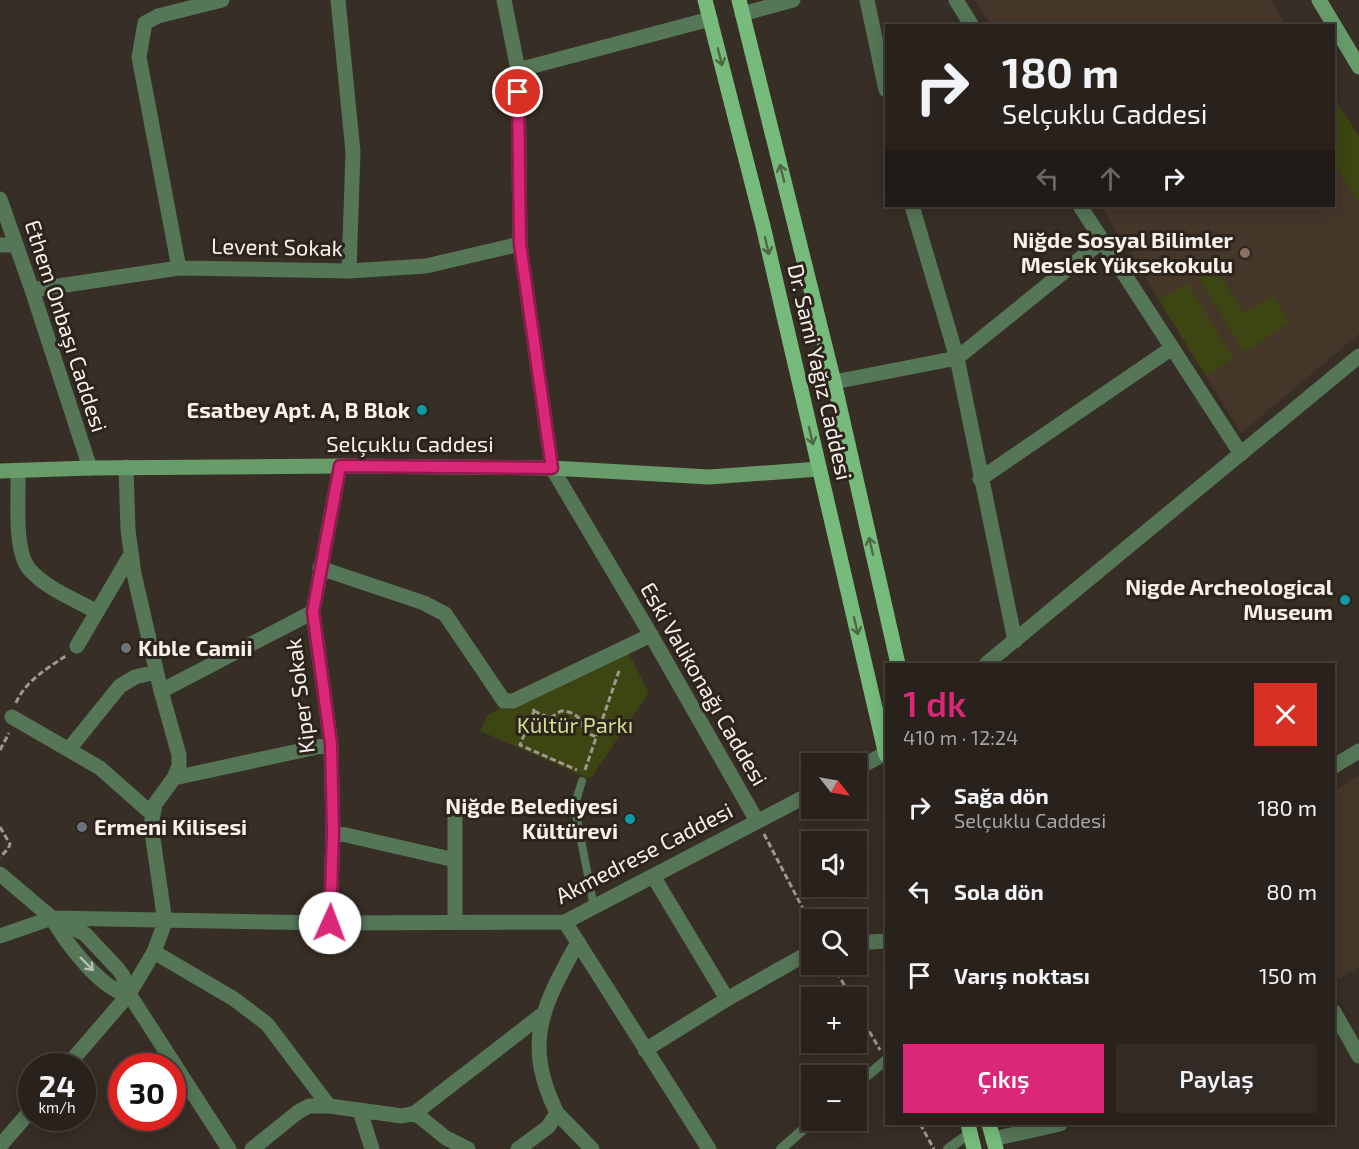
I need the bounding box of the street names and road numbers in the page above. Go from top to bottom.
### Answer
street label: Ethem Onbaşı Caddesi [18,216,114,436]
street label: Levent Sokak [211,232,343,260]
street label: Dr. Sami Yağız Caddesi [783,261,859,482]
street label: Selçuklu Caddesi [326,430,494,458]
street label: Eski Valikonağı Caddesi [636,577,774,790]
street label: Kiper Sokak [279,637,319,755]
street label: Akmedrese Caddesi [551,796,736,908]

